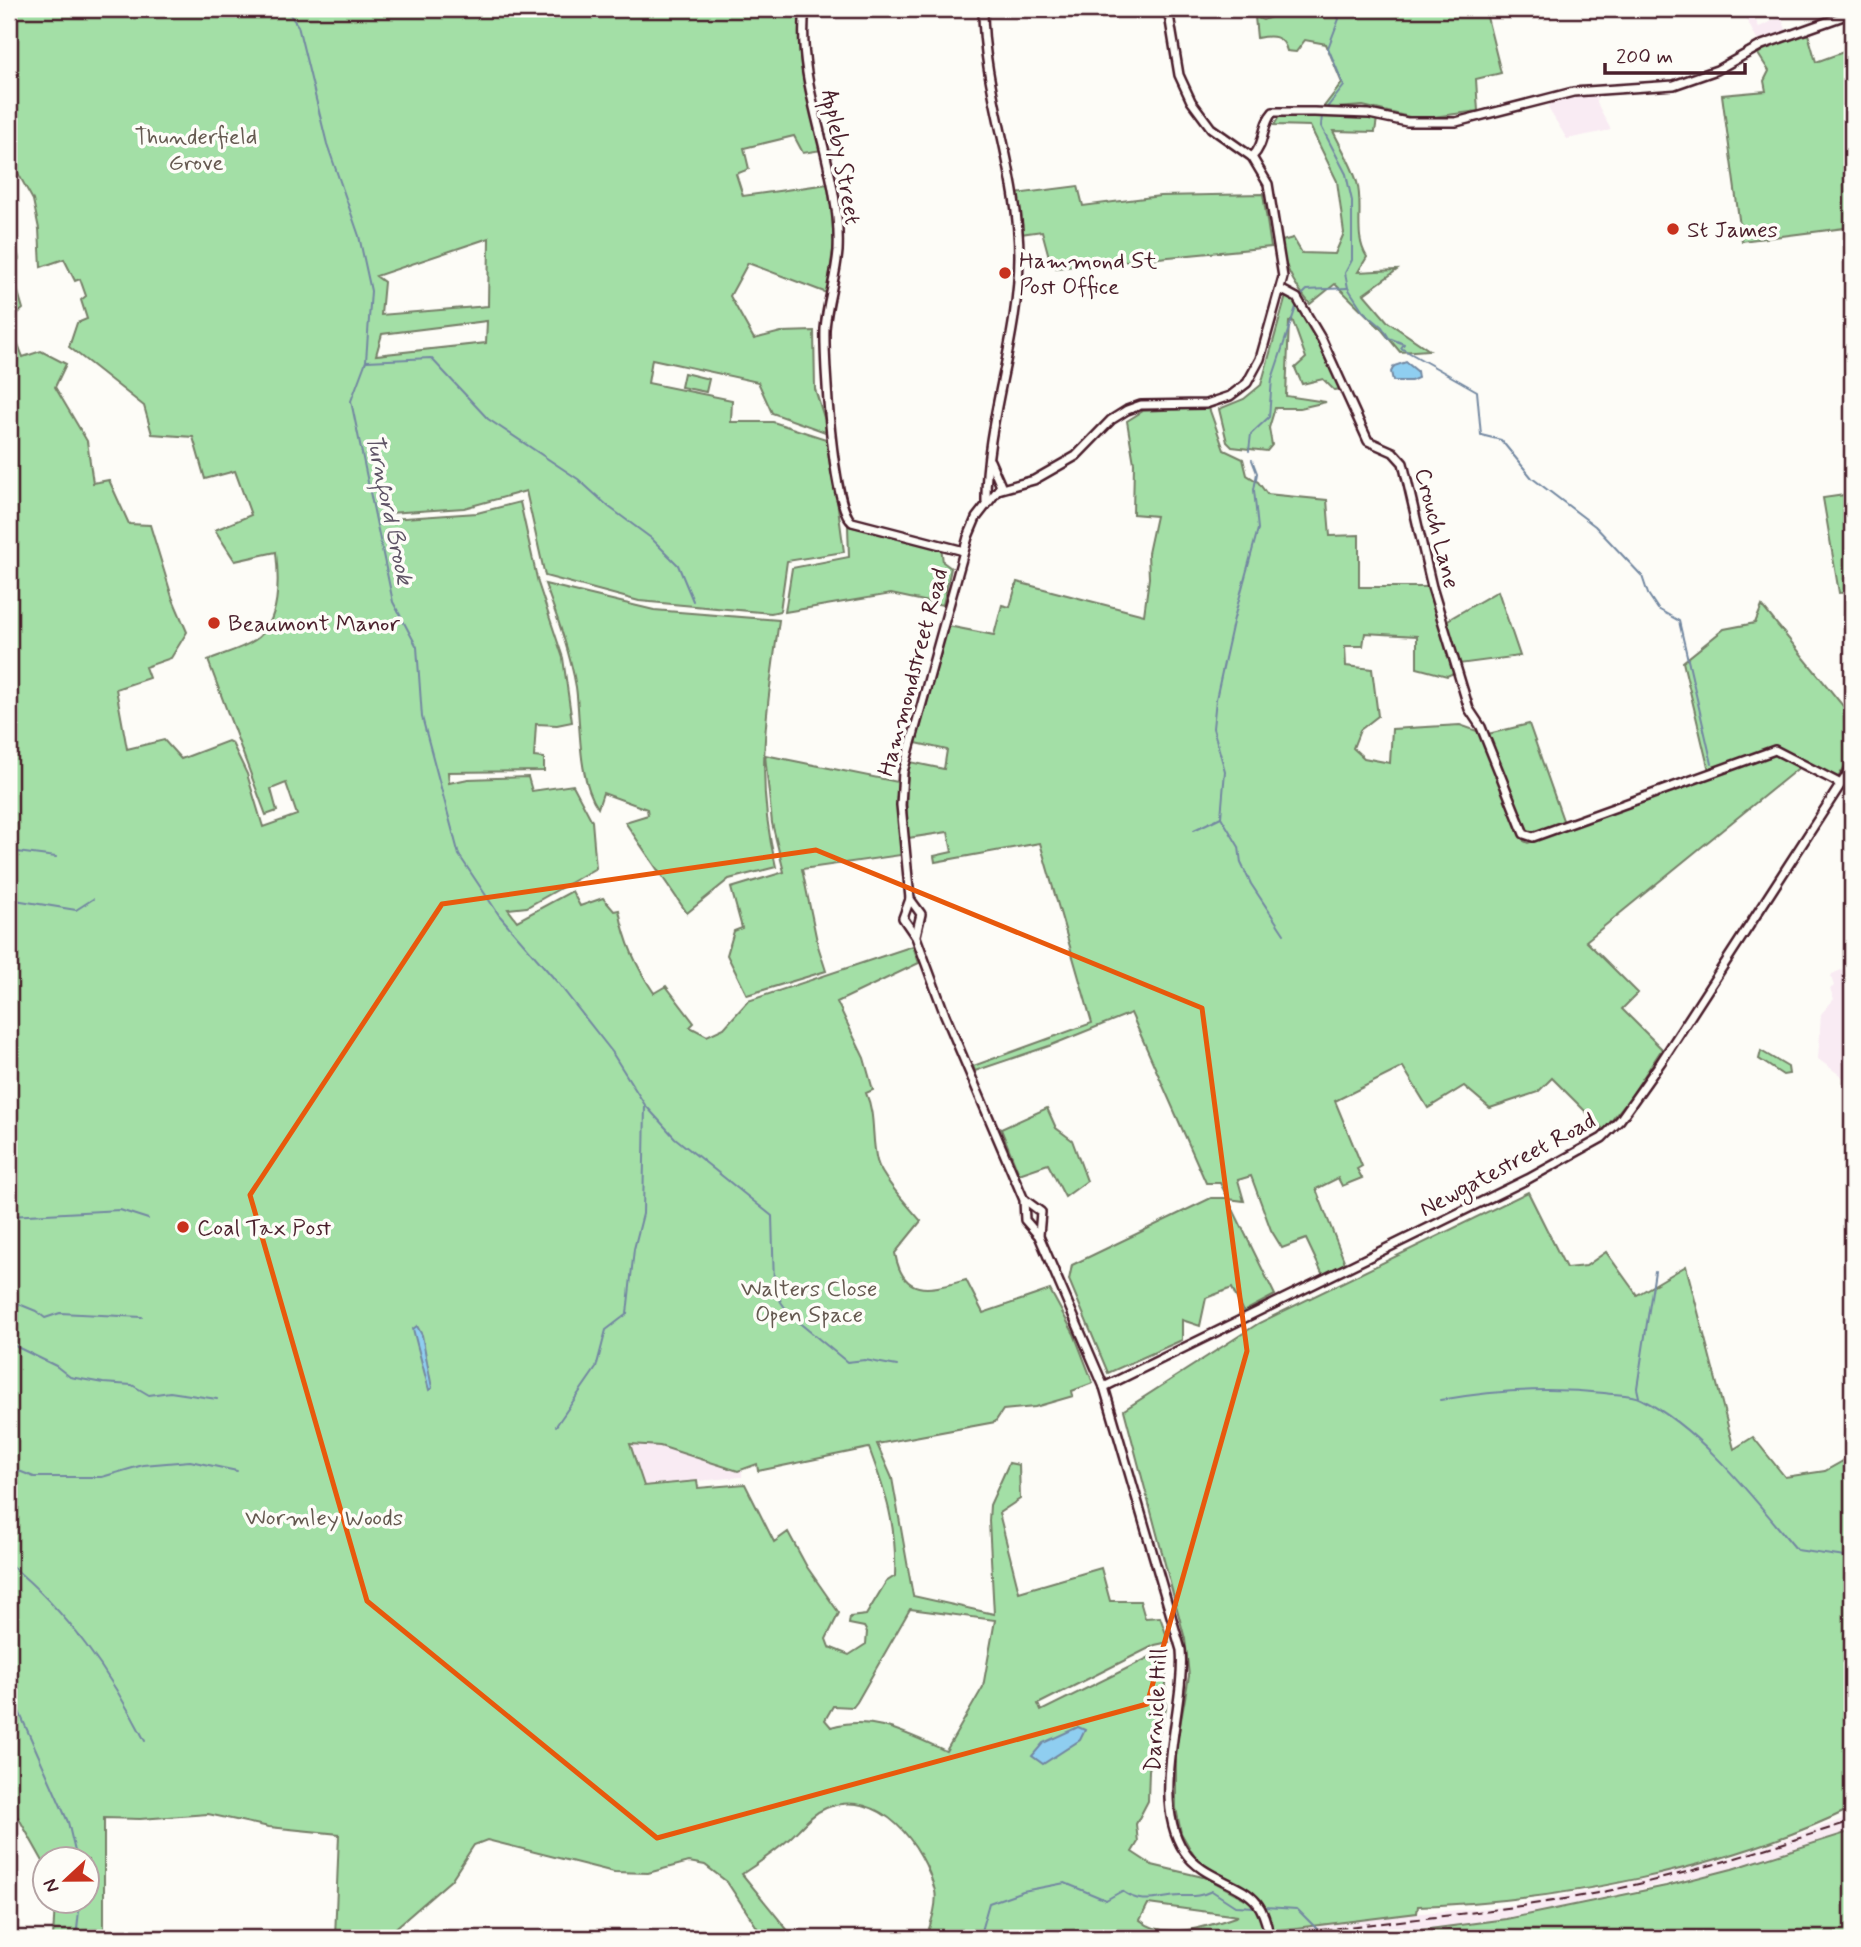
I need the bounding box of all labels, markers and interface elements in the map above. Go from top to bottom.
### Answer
scale bar [1605,32,1745,76]
text: 200 m [1616,43,1673,71]
street label: Appleby Street [812,87,867,227]
park label: Thunderfield Grove [135,123,257,179]
place label: St James [1687,216,1778,246]
marker: St James [1665,221,1681,237]
place label: Hammond St Post Office [1019,247,1158,303]
marker: Hammond St Post Office [997,265,1013,281]
water label: Turnford Brook [355,431,420,590]
street label: Crouch Lane [1407,465,1466,592]
street label: Hammondstreet Road [872,565,956,780]
place label: Beaumont Manor [228,610,400,640]
marker: Beaumont Manor [206,615,222,631]
street label: Newgatestreet Road [1415,1107,1602,1227]
place label: Coal Tax Post [197,1214,331,1244]
marker: Coal Tax Post [175,1219,191,1235]
park label: Walters Close Open Space [741,1275,877,1331]
park label: Wormley Woods [245,1504,403,1534]
street label: Darnicle Hill [1139,1648,1175,1773]
north arrow [32,1846,102,1916]
text: N [38,1875,66,1896]

